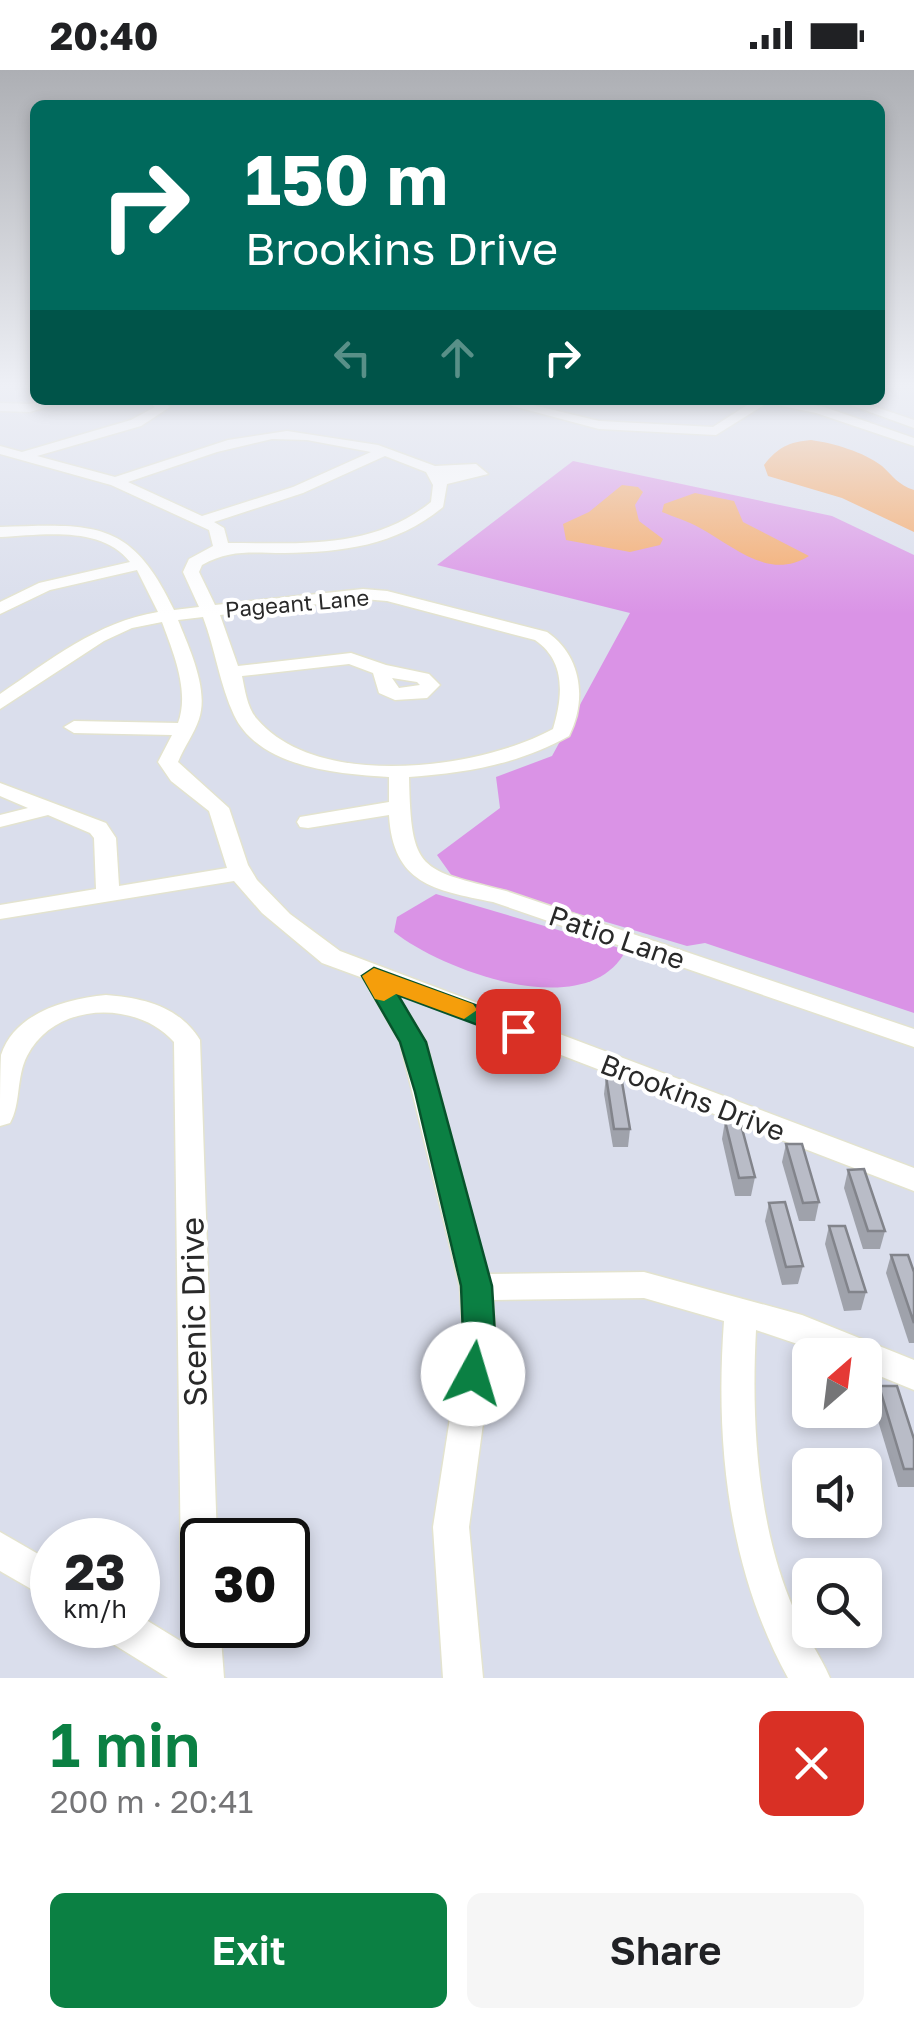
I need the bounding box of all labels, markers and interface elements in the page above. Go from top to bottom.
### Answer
text: 20:40 [50,13,159,58]
text: 150 m [245,136,448,220]
icon: right [80,140,210,270]
text: Brookins Drive [245,221,558,275]
icon: left [325,330,380,385]
icon: ahead [430,330,485,385]
icon: right [535,330,590,385]
street label: Pageant Lane [224,583,370,623]
street label: Patio Lane [545,898,689,976]
pin [476,989,561,1074]
icon: arrive [491,1004,546,1059]
street label: Brookins Drive [596,1047,790,1147]
street label: Scenic Drive [172,1217,214,1407]
position arrow [421,1322,525,1426]
north arrow [792,1338,882,1428]
map controls [792,1338,882,1648]
button: sound [792,1448,882,1538]
speed limit sign: 30 [180,1518,310,1648]
text: 23 [64,1541,125,1601]
button: search [792,1558,882,1648]
text: km/h [63,1593,127,1624]
text: 1 min [50,1708,200,1780]
button: close [759,1711,864,1816]
text: 200 m · 20:41 [50,1782,253,1820]
button: Exit [50,1893,447,2008]
button: Share [467,1893,864,2008]

